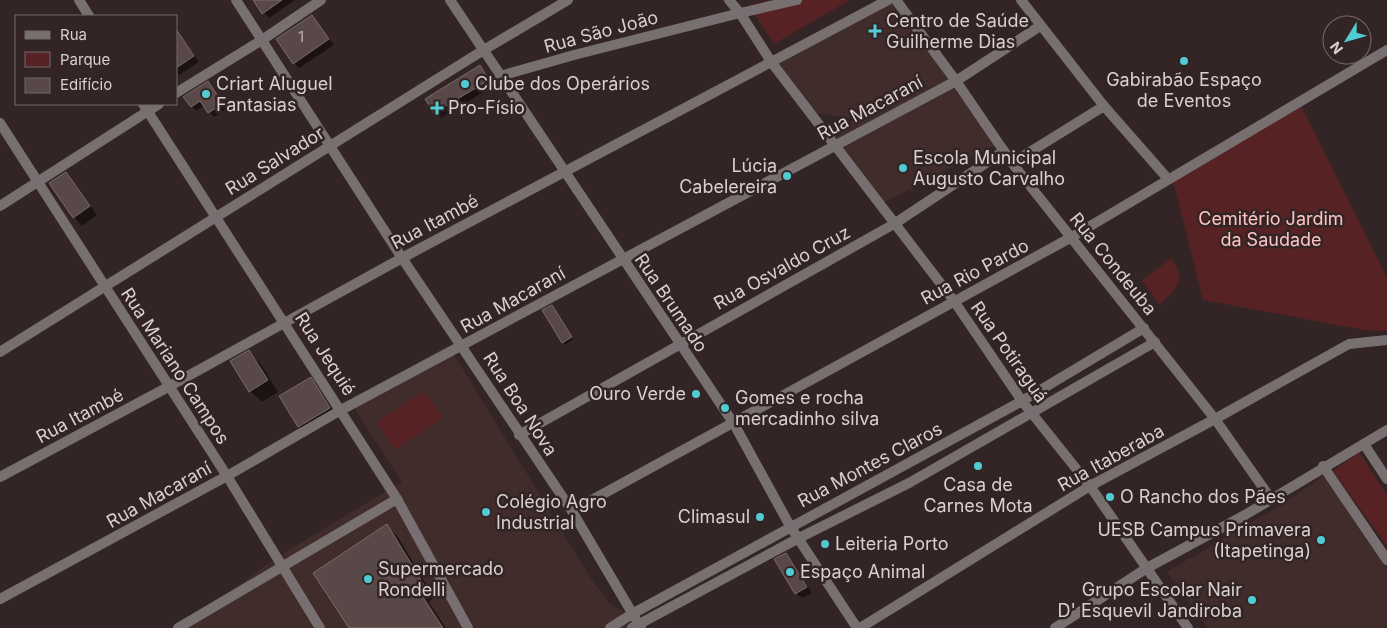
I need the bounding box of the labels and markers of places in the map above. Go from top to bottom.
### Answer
place label: Centro de Saúde Guilherme Dias [886,10,1029,52]
marker: Centro de Saúde Guilherme Dias [868,24,882,38]
marker: Gabirabão Espaço de Eventos [1178,55,1190,67]
place label: Gabirabão Espaço de Eventos [1106,69,1262,111]
place label: Criart Aluguel Fantasias [216,73,333,115]
place label: Clube dos Operários [475,73,650,94]
marker: Clube dos Operários [459,78,471,90]
marker: Criart Aluguel Fantasias [200,88,212,100]
place label: Pro-Físio [448,97,525,118]
marker: Pro-Físio [430,101,444,115]
place label: Escola Municipal Augusto Carvalho [913,147,1065,189]
place label: Lúcia Cabelereira [679,155,777,197]
marker: Escola Municipal Augusto Carvalho [897,162,909,174]
marker: Lúcia Cabelereira [781,170,793,182]
place label: Ouro Verde [589,383,686,404]
place label: Gomes e rocha mercadinho silva [735,387,879,429]
marker: Ouro Verde [690,388,702,400]
marker: Gomes e rocha mercadinho silva [719,402,731,414]
marker: Casa de Carnes Mota [972,460,984,472]
place label: Casa de Carnes Mota [923,474,1033,516]
place label: O Rancho dos Pães [1120,486,1286,507]
place label: Colégio Agro Industrial [496,491,607,533]
marker: O Rancho dos Pães [1104,491,1116,503]
marker: Colégio Agro Industrial [480,506,492,518]
place label: Climasul [678,506,750,527]
marker: Climasul [754,511,766,523]
place label: UESB Campus Primavera (Itapetinga) [1097,519,1311,561]
place label: Leiteria Porto [835,533,949,554]
marker: UESB Campus Primavera (Itapetinga) [1315,534,1327,546]
marker: Leiteria Porto [819,538,831,550]
place label: Supermercado Rondelli [378,558,504,600]
place label: Espaço Animal [800,561,925,582]
marker: Espaço Animal [784,566,796,578]
marker: Supermercado Rondelli [362,573,374,585]
place label: Grupo Escolar Nair D' Esquevil Jandiroba [1058,579,1242,621]
marker: Grupo Escolar Nair D' Esquevil Jandiroba [1246,594,1258,606]

